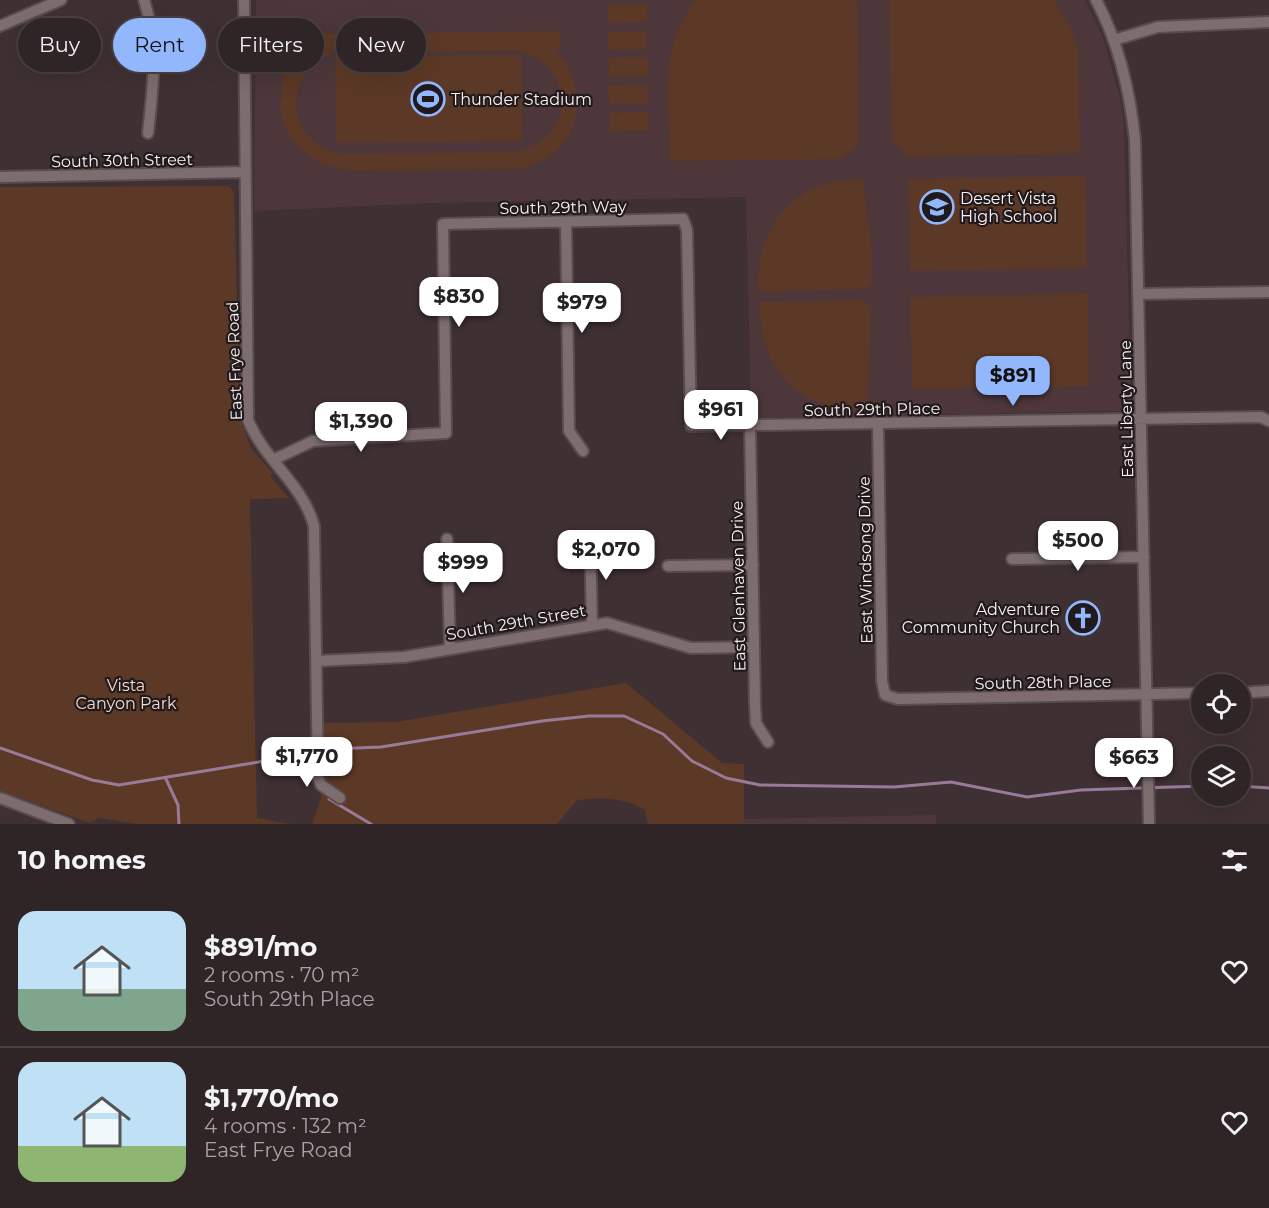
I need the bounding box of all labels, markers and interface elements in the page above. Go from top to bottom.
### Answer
chip: Buy [18,18,101,72]
chip: Rent [113,18,206,72]
chip: Filters [218,18,324,72]
chip: New [336,18,426,72]
sports icon: Thunder Stadium [410,81,446,117]
place label: Thunder Stadium [451,90,592,109]
street label: South 30th Street [51,150,194,171]
school or university icon: Desert Vista High School [919,189,955,225]
place label: Desert Vista High School [960,189,1057,226]
street label: South 29th Way [499,197,627,218]
pin: $830 [423,277,495,328]
pin: $979 [546,283,618,334]
text: $830 [433,284,485,308]
text: $979 [557,290,607,314]
street label: East Frye Road [223,301,246,421]
street label: East Liberty Lane [1116,340,1137,478]
pin: $891 [977,356,1049,407]
text: $891 [990,363,1036,387]
pin: $961 [685,390,757,441]
text: $961 [698,397,744,421]
street label: South 29th Place [804,399,940,420]
pin: $1,390 [312,402,410,453]
text: $1,390 [329,409,393,433]
street label: East Windsong Drive [855,476,876,644]
street label: East Glenhaven Drive [728,500,749,672]
pin: $500 [1042,521,1114,572]
text: $500 [1052,528,1104,552]
pin: $2,070 [557,530,655,581]
text: $2,070 [572,537,640,561]
pin: $999 [427,543,499,594]
text: $999 [438,550,488,574]
place label: Adventure Community Church [902,600,1060,637]
church icon: Adventure Community Church [1065,600,1101,636]
street label: South 29th Street [445,601,588,644]
street label: South 28th Place [975,672,1112,693]
map controls [1191,674,1251,806]
button: locate [1191,674,1251,734]
park label: Vista Canyon Park [75,676,177,713]
pin: $1,770 [258,737,356,788]
pin: $663 [1098,738,1170,789]
text: $1,770 [275,744,339,768]
text: $663 [1109,745,1159,769]
button: layers [1191,746,1251,806]
text: 10 homes [18,844,146,876]
icon: filters [1218,844,1251,877]
text: $891/mo [204,931,317,963]
icon: home [66,935,138,1007]
icon: heart [1218,955,1251,988]
text: 2 rooms · 70 m² [204,963,360,987]
text: South 29th Place [204,987,374,1011]
text: $1,770/mo [204,1082,339,1114]
icon: home [66,1086,138,1158]
icon: heart [1218,1106,1251,1139]
text: 4 rooms · 132 m² [204,1114,367,1138]
text: East Frye Road [204,1138,353,1162]

